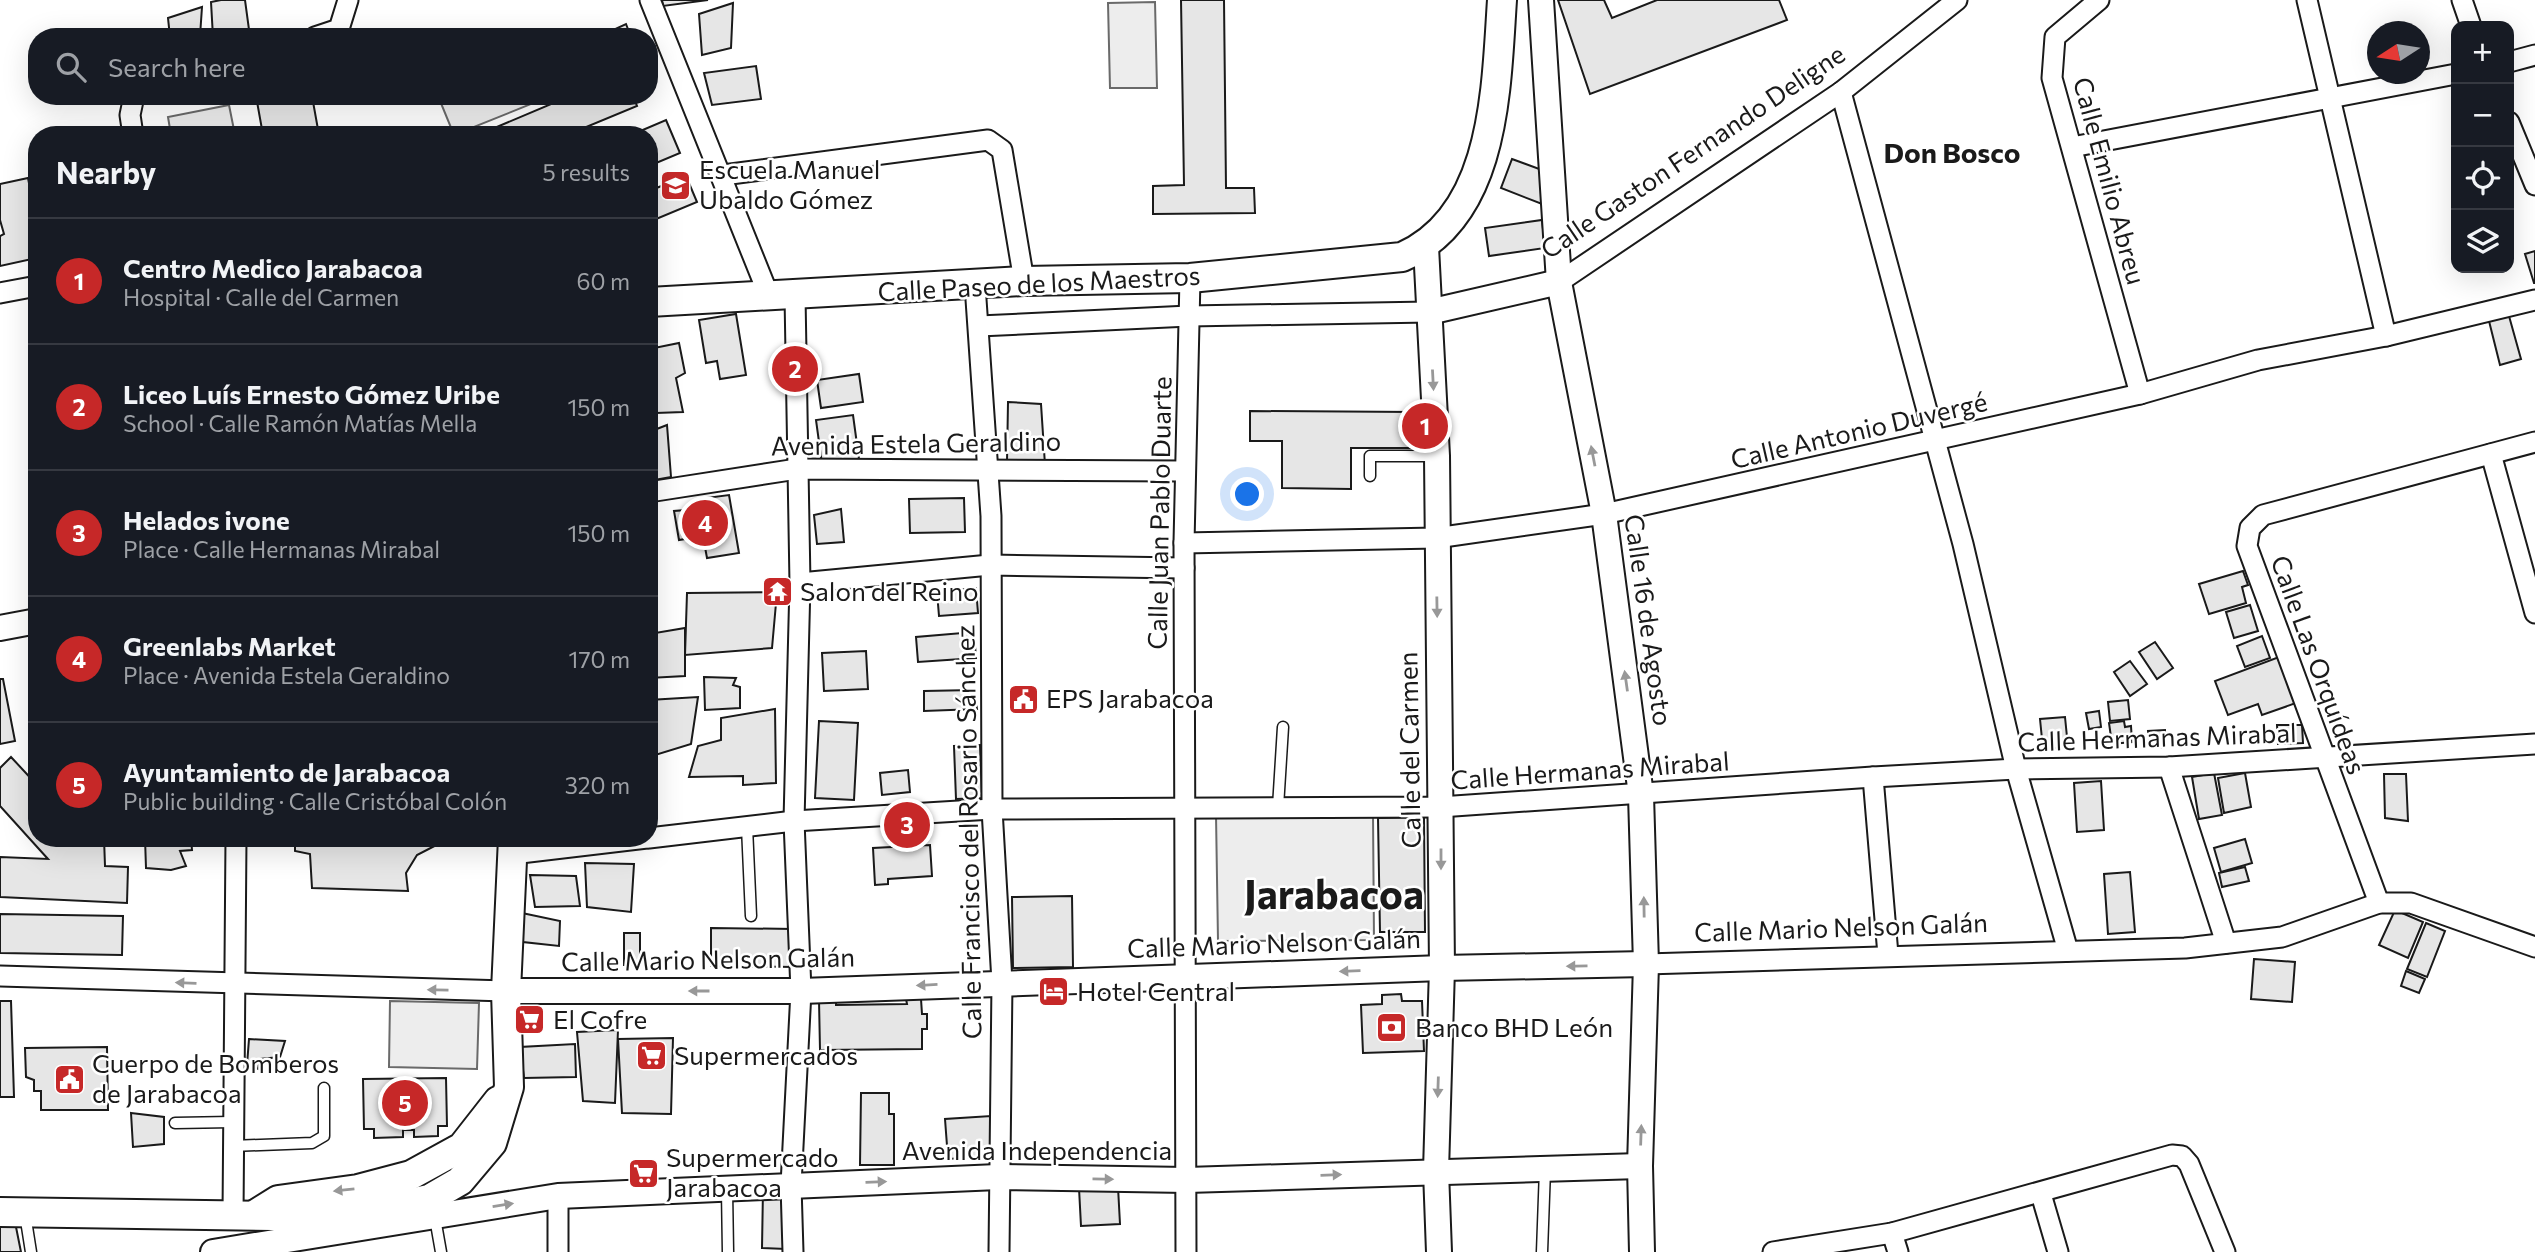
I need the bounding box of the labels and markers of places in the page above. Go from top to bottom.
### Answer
place label: Escuela Manuel Ubaldo Gómez [699,153,880,214]
school or university icon: Escuela Manuel Ubaldo Gómez [659,168,693,202]
pin: 2 [772,343,818,395]
pin: 1 [1402,400,1448,452]
pin: 4 [682,497,728,549]
temple icon: Salon del Reino [760,575,794,609]
place label: Salon del Reino [800,575,979,606]
public building icon: EPS Jarabacoa [1006,682,1040,716]
place label: EPS Jarabacoa [1046,682,1214,713]
pin: 3 [884,799,930,851]
hotel icon: Hotel Central [1037,975,1071,1009]
place label: Hotel Central [1077,975,1235,1006]
supermarket icon: El Cofre [513,1003,547,1037]
place label: El Cofre [553,1003,647,1034]
bank icon: Banco BHD León [1375,1011,1409,1045]
place label: Banco BHD León [1415,1011,1613,1042]
supermarket icon: Supermercados [634,1039,668,1073]
place label: Supermercados [674,1039,858,1070]
place label: Cuerpo de Bomberos de Jarabacoa [92,1047,339,1108]
public building icon: Cuerpo de Bomberos de Jarabacoa [52,1062,86,1096]
pin: 5 [382,1077,428,1129]
place label: Supermercado Jarabacoa [666,1141,839,1202]
supermarket icon: Supermercado Jarabacoa [626,1156,660,1190]

